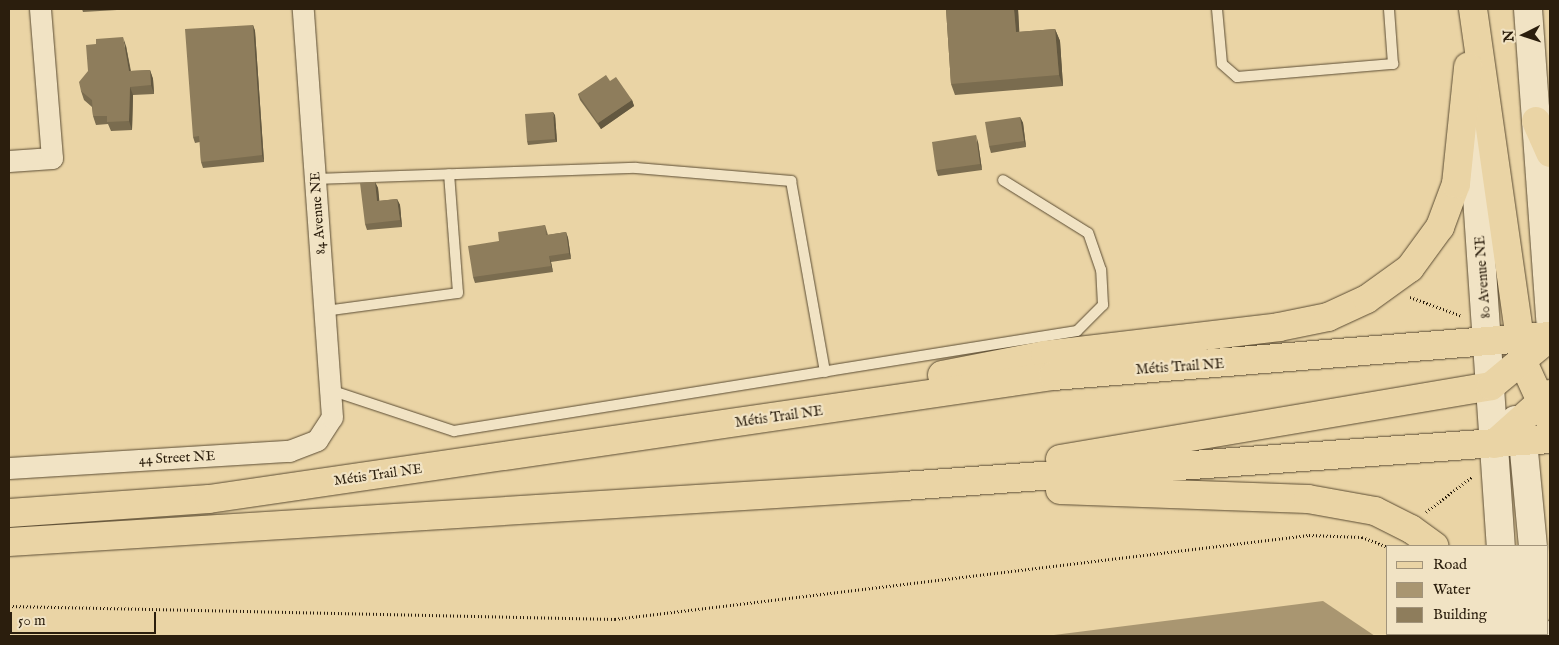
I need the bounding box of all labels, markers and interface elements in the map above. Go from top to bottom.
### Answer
north arrow [1499,10,1549,60]
text: N [1500,29,1518,43]
street label: 84 Avenue NE [307,171,329,255]
street label: 80 Avenue NE [1472,235,1494,319]
street label: Métis Trail NE [1135,356,1225,378]
street label: Métis Trail NE [734,403,824,431]
street label: 44 Street NE [138,448,216,468]
street label: Métis Trail NE [333,461,423,489]
legend [1386,545,1549,635]
text: Road [1433,555,1467,574]
text: Water [1433,580,1470,599]
scale bar [12,602,159,634]
text: Building [1433,605,1487,624]
text: 50 m [18,611,46,630]

